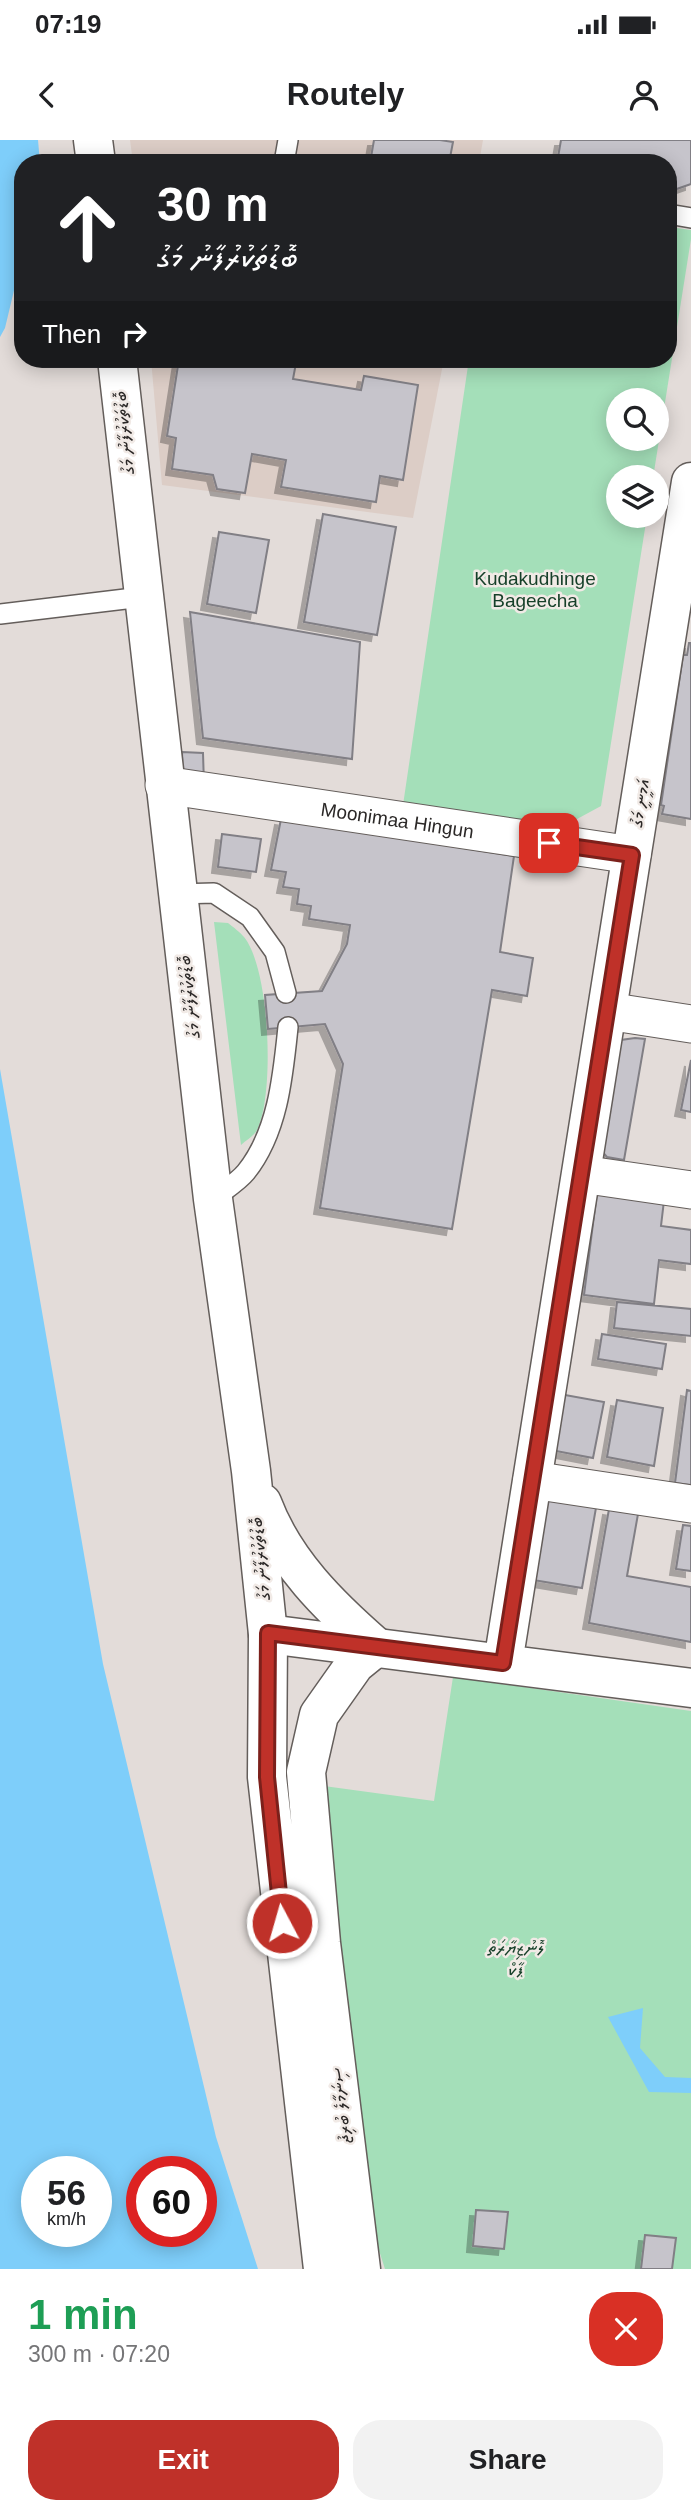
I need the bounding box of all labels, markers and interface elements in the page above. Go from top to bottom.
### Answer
text: 07:19 [35,9,102,39]
icon: back [28,76,66,114]
text: Routely [287,76,404,112]
icon: person [625,76,663,114]
text: 30 m [157,177,269,231]
icon: ahead [42,182,133,273]
text: ބޮޑުތަކުރުފާނު މަގު [157,239,298,275]
icon: right [115,315,153,353]
text: Then [42,319,101,349]
map controls [606,388,669,528]
button: search [606,388,669,451]
street label: ބޮޑުތަކުރުފާނު މަގު [109,390,139,477]
button: layers [606,465,669,528]
park label: Kudakudhinge Bageecha [474,568,596,611]
street label: އަމީނީ މަގު [626,777,656,830]
street label: Moonimaa Hingun [320,798,475,842]
pin [519,813,579,873]
icon: arrive [530,824,568,862]
street label: ބޮޑުތަކުރުފާނު މަގު [173,954,205,1041]
street label: ބޮޑުތަކުރުފާނު މަގު [245,1516,275,1603]
position arrow [245,1886,319,1960]
park label: ލޮނުޒިޔާރަތް ޕާކް [487,1937,545,1980]
street label: ސިނަމާލެ ބުރިޖު [326,2066,358,2145]
speed limit sign: 60 [126,2156,217,2247]
text: 56 [47,2173,86,2212]
text: km/h [47,2209,86,2229]
text: 1 min [28,2291,138,2338]
button: close [589,2292,663,2366]
text: 300 m · 07:20 [28,2341,170,2367]
button: Exit [28,2420,339,2500]
button: Share [353,2420,663,2500]

